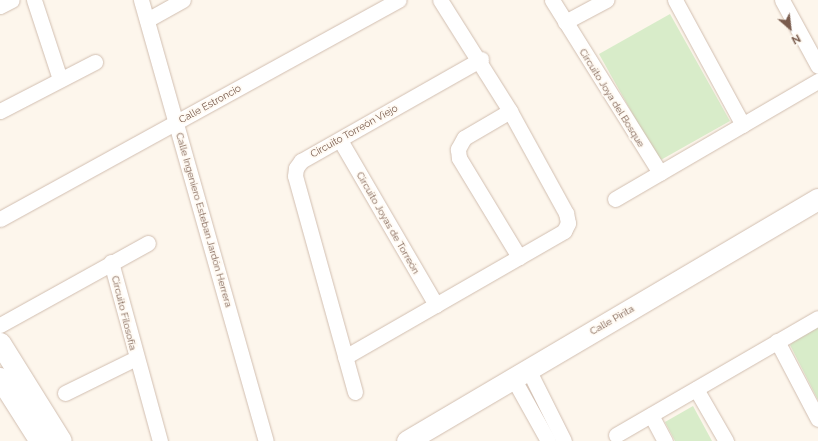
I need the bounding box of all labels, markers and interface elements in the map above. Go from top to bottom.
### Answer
north arrow [770,8,810,48]
text: N [789,31,803,47]
street label: Circuito Joya del Bosque [577,46,647,150]
street label: Calle Estroncio [177,82,243,126]
street label: Circuito Torreón Viejo [308,102,400,160]
street label: Calle Ingeniero Esteban Jardón Herrera [173,131,235,309]
street label: Circuito Joyas de Torreón [354,170,422,276]
street label: Circuito Filosofía [109,275,139,351]
street label: Calle Pirita [588,303,636,337]

